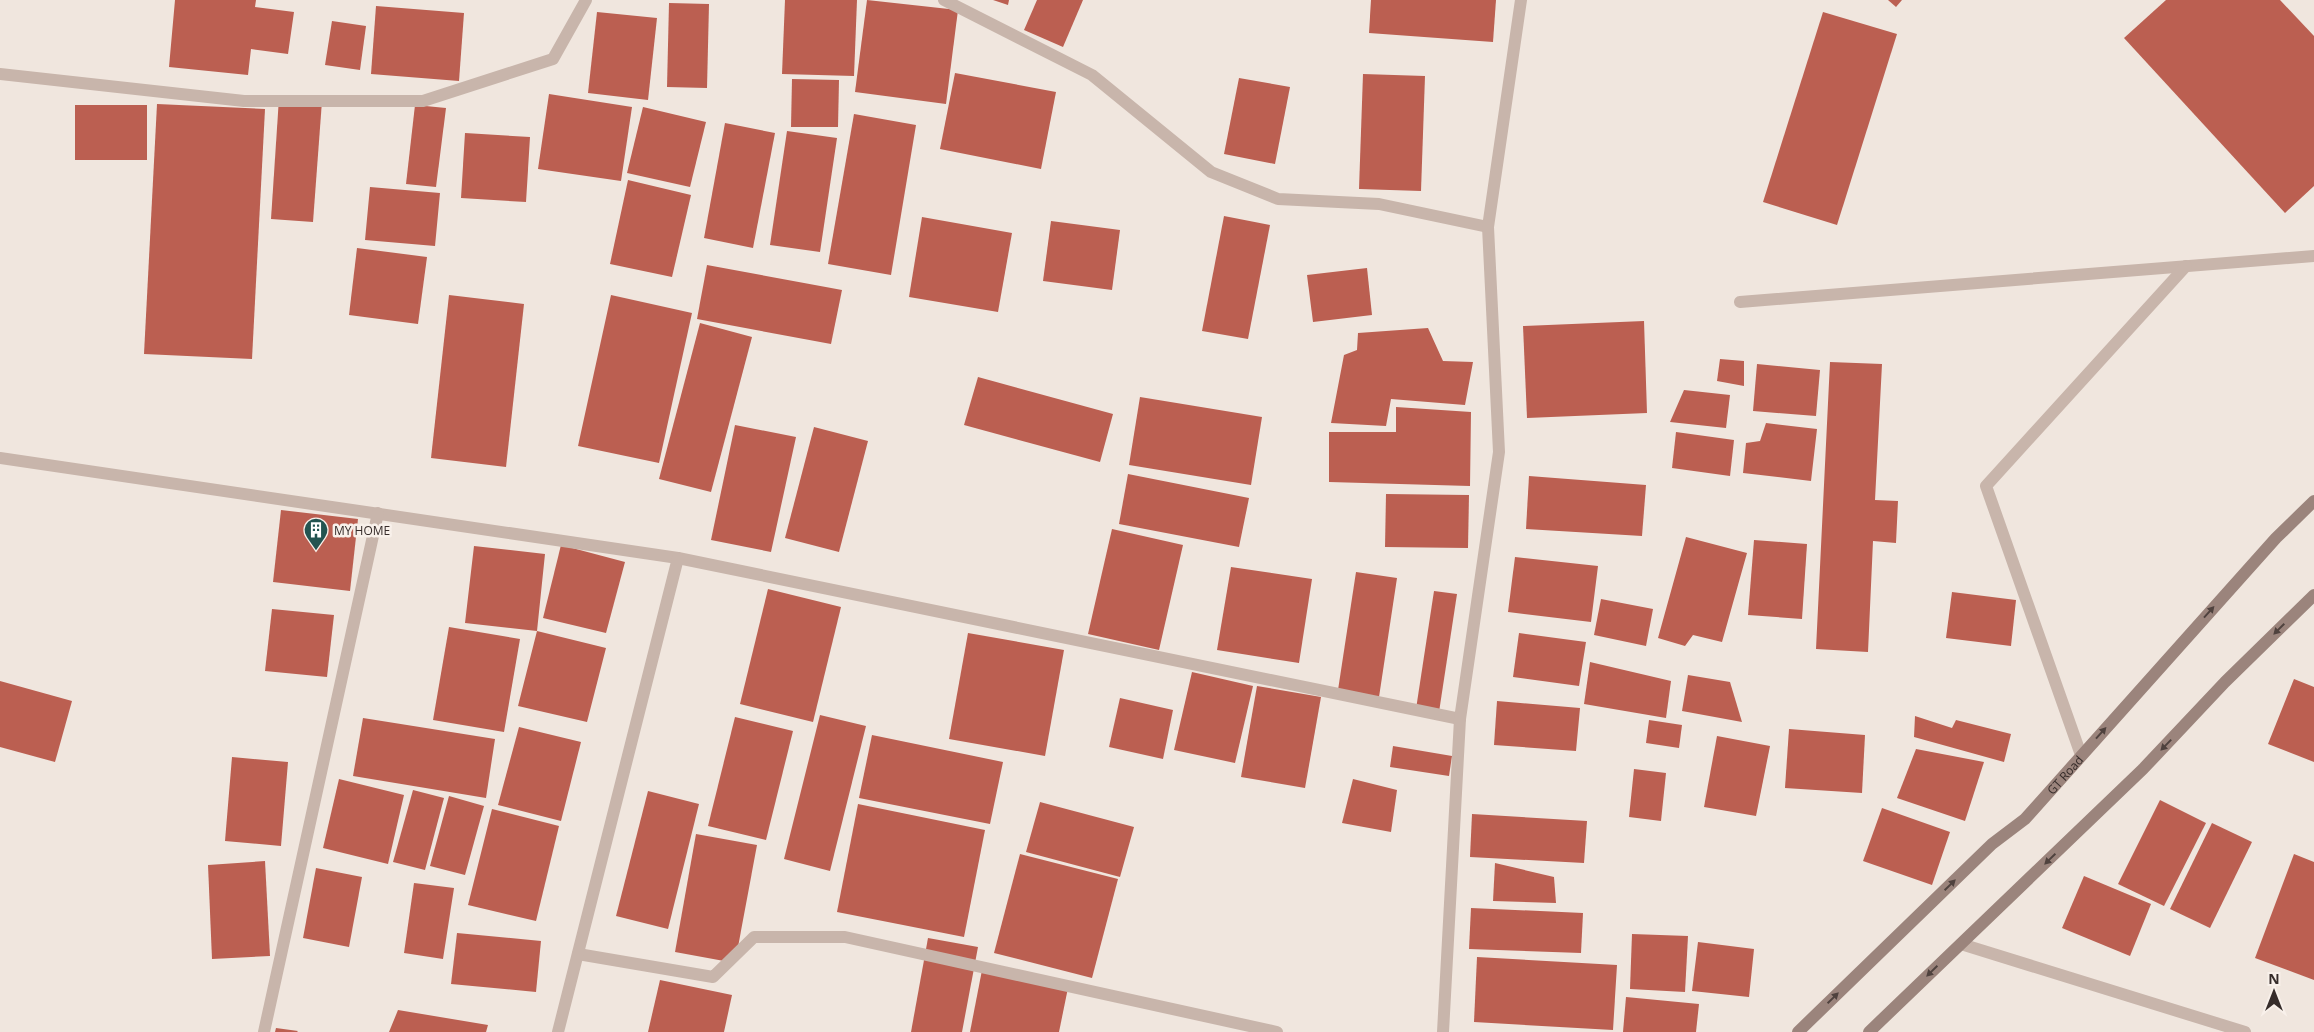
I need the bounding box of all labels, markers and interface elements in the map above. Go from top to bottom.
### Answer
building icon: MY HOME [303,517,329,551]
place label: MY HOME [334,522,390,539]
one-way arrow [2203,606,2215,618]
one-way arrow [2274,623,2286,635]
one-way arrow [2095,727,2107,739]
one-way arrow [2160,739,2172,751]
street label: GT Road [2043,751,2087,798]
one-way arrow [2044,853,2056,865]
one-way arrow [1943,879,1955,891]
one-way arrow [1927,965,1939,977]
north arrow [2249,967,2299,1017]
text: N [2268,969,2280,988]
one-way arrow [1827,992,1839,1004]

